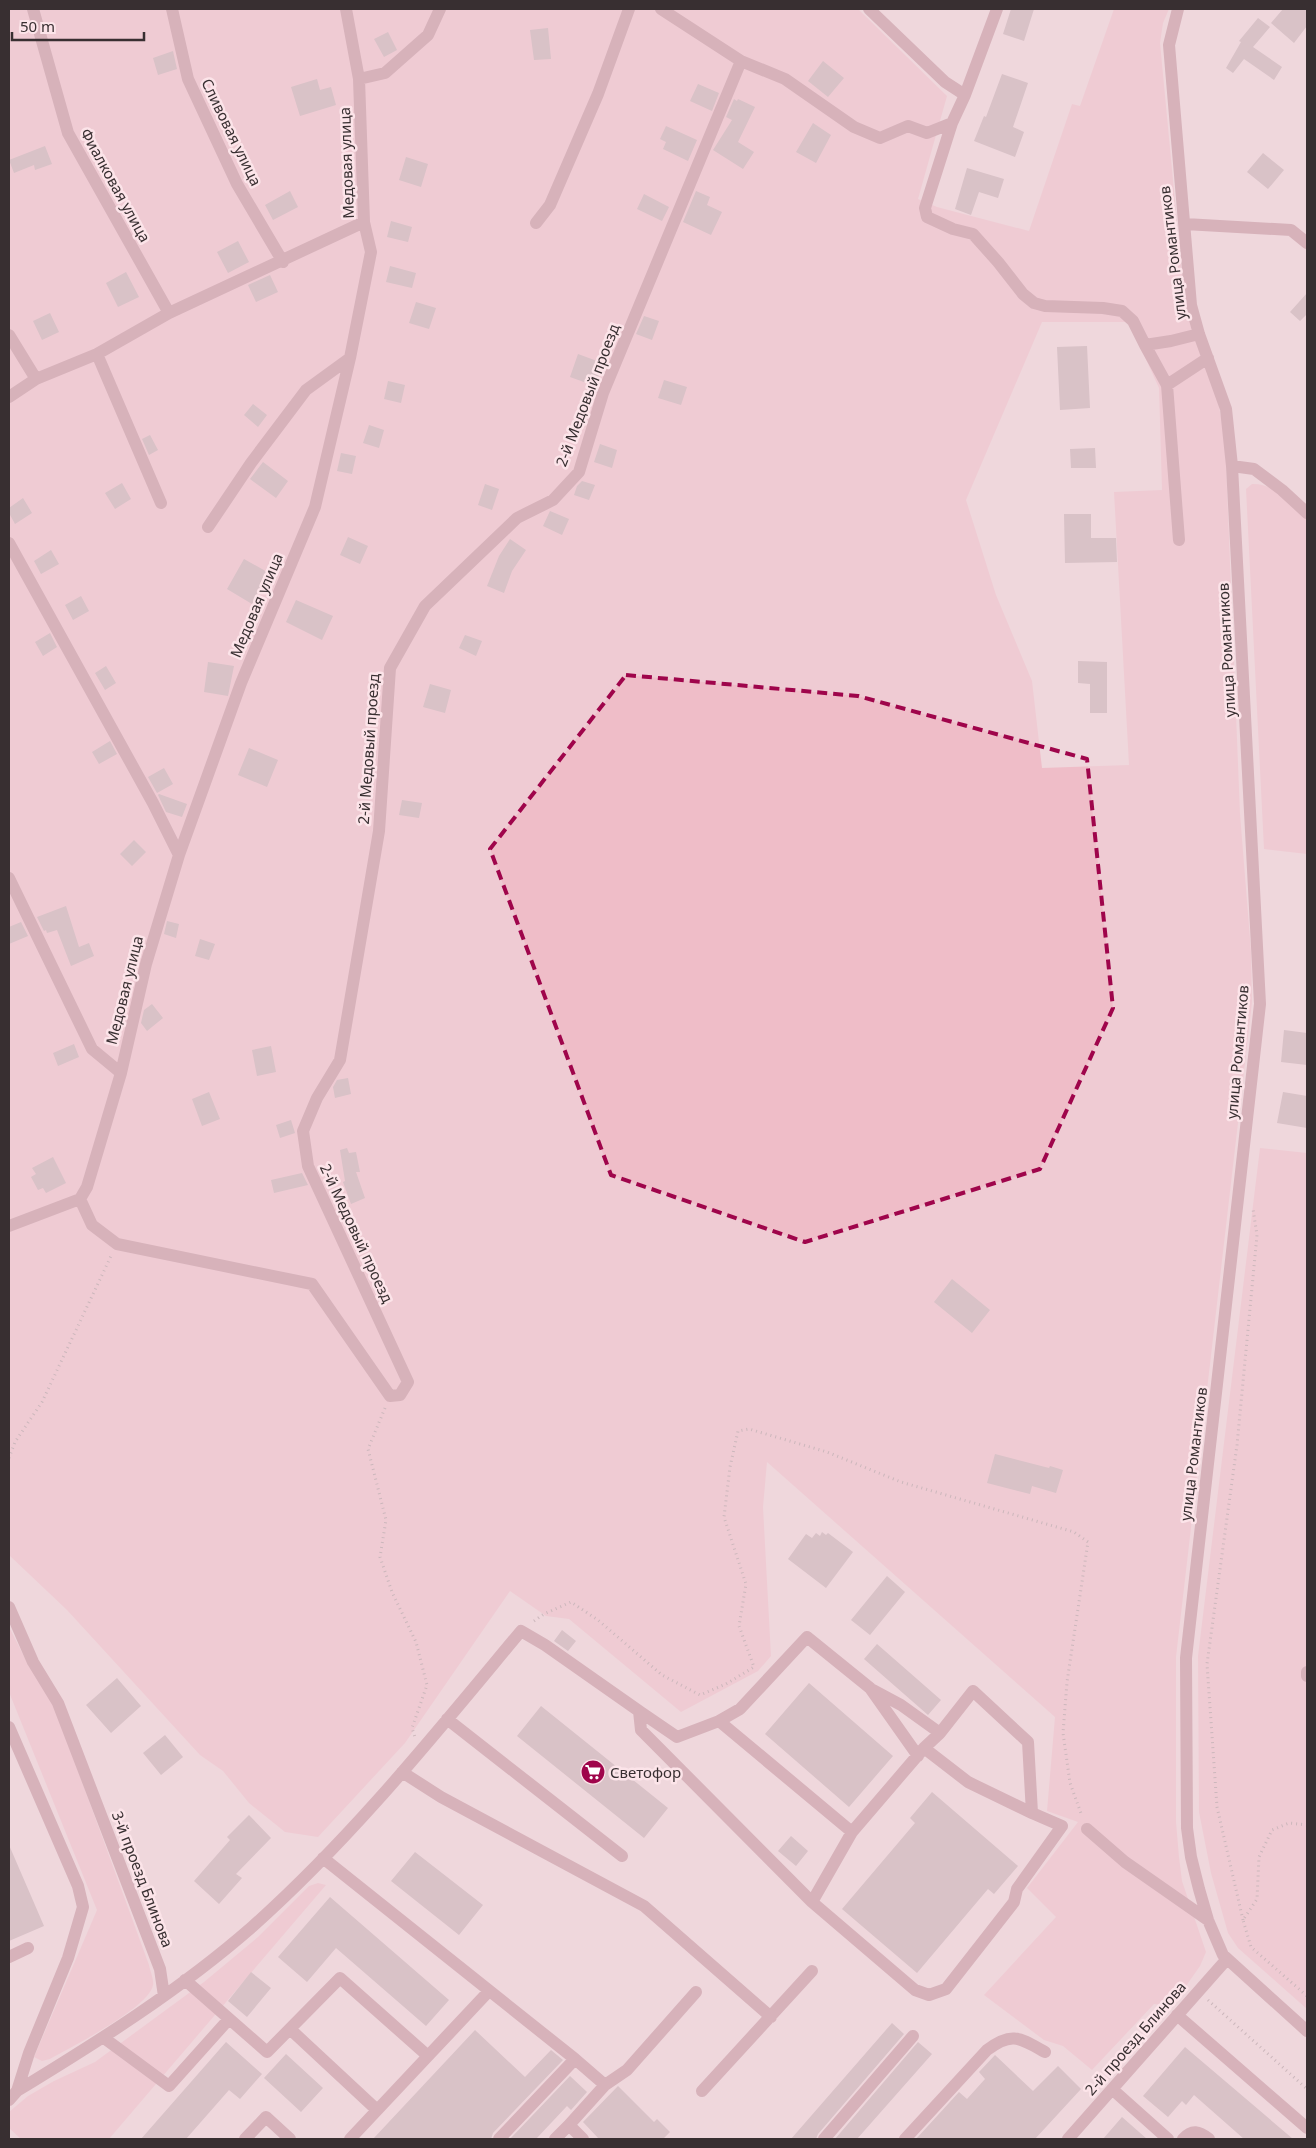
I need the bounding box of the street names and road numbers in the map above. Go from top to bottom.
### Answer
street label: Сливовая улица [197,75,267,189]
street label: Медовая улица [334,107,358,219]
street label: Фиалковая улица [76,125,156,245]
street label: улица Романтиков [1154,185,1190,321]
street label: 2-й Медовый проезд [551,321,623,469]
street label: Медовая улица [225,550,287,660]
street label: улица Романтиков [1212,582,1240,718]
street label: 2-й Медовый проезд [353,673,383,825]
street label: Медовая улица [101,933,147,1047]
street label: улица Романтиков [1221,984,1253,1120]
street label: 2-й Медовый проезд [316,1160,398,1306]
street label: улица Романтиков [1175,1386,1211,1522]
street label: 3-й проезд Блинова [108,1808,178,1950]
street label: 2-й проезд Блинова [1080,1977,1190,2099]

